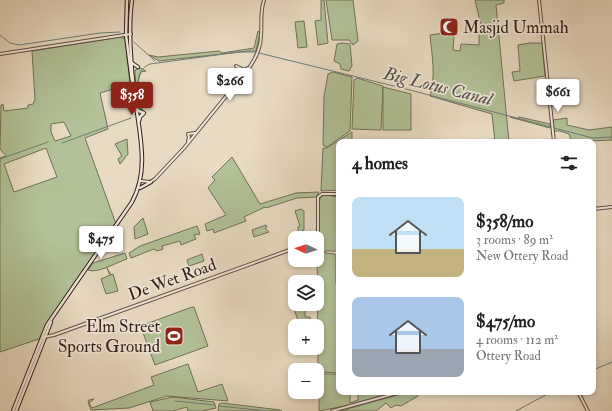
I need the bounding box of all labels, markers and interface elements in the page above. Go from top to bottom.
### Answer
mosque icon: Masjid Ummah [438,16,460,38]
place label: Masjid Ummah [463,17,569,38]
water label: Big Lotus Canal [380,62,496,111]
pin: $266 [206,68,254,102]
text: $266 [216,73,244,89]
pin: $661 [534,79,582,113]
pin: $358 [108,82,156,116]
text: $661 [545,84,571,100]
text: $358 [120,87,144,103]
icon: filters [558,152,580,174]
text: 4 homes [352,153,408,174]
text: $358/mo [476,211,533,232]
icon: home [384,213,432,261]
pin: $475 [77,226,125,260]
text: $475 [88,231,114,247]
north arrow [288,231,324,267]
map controls [288,231,324,399]
text: 3 rooms · 89 m² [476,232,553,248]
text: New Ottery Road [476,248,568,264]
street label: De Wet Road [125,254,220,305]
button: layers [288,275,324,311]
text: $475/mo [476,311,535,332]
icon: home [384,313,432,361]
place label: Elm Street Sports Ground [58,316,161,358]
button: + [288,319,324,355]
sports icon: Elm Street Sports Ground [163,325,185,347]
text: 4 rooms · 112 m² [476,332,558,348]
text: Ottery Road [476,348,541,364]
button: − [288,363,324,399]

